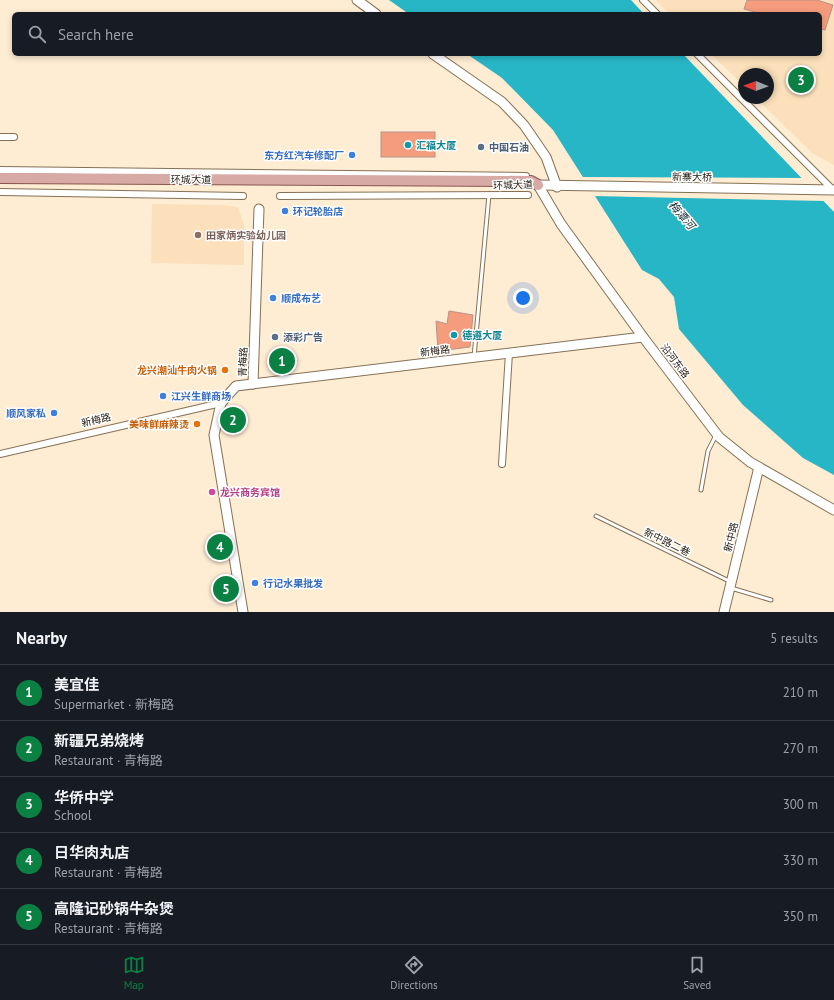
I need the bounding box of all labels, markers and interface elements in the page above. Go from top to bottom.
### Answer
search box [12,12,822,56]
icon: search [26,23,48,45]
text: Search here [58,25,134,44]
pin: 3 [788,65,814,95]
north arrow [738,68,774,104]
place label: 汇福大厦 [416,139,456,152]
marker: 汇福大厦 [403,140,413,150]
place label: 中国石油 [489,141,529,154]
marker: 中国石油 [476,142,486,152]
place label: 东方红汽车修配厂 [264,149,344,162]
marker: 东方红汽车修配厂 [347,150,357,160]
street label: 新寨大桥 [672,170,712,184]
street label: 环城大道 [171,173,211,186]
street label: 环城大道 [493,178,533,192]
water label: 梅潭河 [666,198,699,234]
place label: 环记轮胎店 [293,205,343,218]
marker: 环记轮胎店 [280,206,290,216]
place label: 田家炳实验幼儿园 [206,229,286,242]
marker: 田家炳实验幼儿园 [193,230,203,240]
your location [513,288,533,308]
place label: 顺成布艺 [281,292,321,305]
marker: 顺成布艺 [268,293,278,303]
place label: 德遵大厦 [462,329,502,342]
marker: 德遵大厦 [449,330,459,340]
place label: 添彩广告 [283,331,323,344]
marker: 添彩广告 [270,332,280,342]
street label: 沿河东路 [658,341,692,381]
street label: 新梅路 [419,343,451,359]
pin: 1 [269,346,295,376]
street label: 青梅路 [236,347,250,377]
place label: 龙兴潮汕牛肉火锅 [137,364,217,377]
marker: 龙兴潮汕牛肉火锅 [220,365,230,375]
place label: 江兴生鲜商场 [171,390,231,403]
marker: 江兴生鲜商场 [158,391,168,401]
pin: 2 [220,405,246,435]
place label: 顺风家私 [6,407,46,420]
marker: 顺风家私 [49,408,59,418]
street label: 新梅路 [80,410,112,430]
place label: 美味鲜麻辣烫 [129,418,189,431]
marker: 美味鲜麻辣烫 [192,419,202,429]
place label: 龙兴商务宾馆 [220,486,280,499]
marker: 龙兴商务宾馆 [207,487,217,497]
street label: 新中路 [721,521,741,553]
street label: 新中路二巷 [642,525,692,559]
pin: 4 [207,532,233,562]
pin: 5 [213,574,239,604]
place label: 行记水果批发 [263,577,323,590]
marker: 行记水果批发 [250,578,260,588]
text: Nearby [16,627,67,649]
text: 5 results [770,630,818,647]
text: 美宜佳 [54,675,99,694]
text: 1 [25,684,33,701]
text: 210 m [783,684,818,701]
text: Supermarket · 新梅路 [54,696,174,713]
text: 新疆兄弟烧烤 [54,731,144,750]
text: 2 [25,740,33,757]
text: 270 m [783,740,818,757]
text: Restaurant · 青梅路 [54,752,163,769]
text: 华侨中学 [54,788,114,807]
text: 3 [25,796,33,813]
text: 300 m [783,796,818,813]
text: School [54,807,92,824]
text: 日华肉丸店 [54,843,129,862]
text: 4 [25,852,33,869]
text: 330 m [783,852,818,869]
text: Restaurant · 青梅路 [54,864,163,881]
text: 高隆记砂锅牛杂煲 [54,899,174,918]
text: 5 [25,908,33,925]
text: 350 m [783,908,818,925]
text: Restaurant · 青梅路 [54,920,163,937]
tab: Map [123,954,145,992]
tab: Directions [390,954,438,992]
tab: Saved [683,954,711,992]

